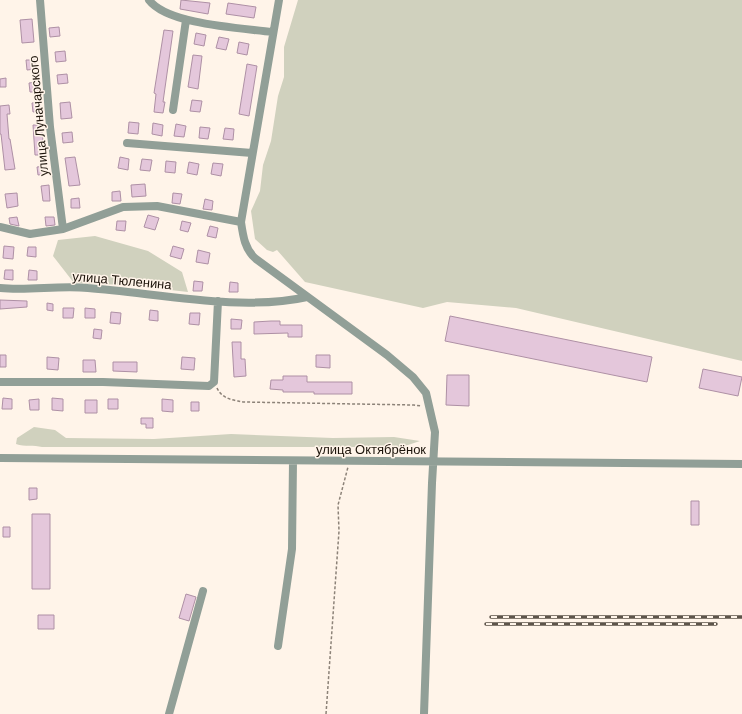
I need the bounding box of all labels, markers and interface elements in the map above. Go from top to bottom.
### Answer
street label: улица Луначарского [25,55,52,177]
street label: улица Тюленина [72,268,173,293]
street label: улица Октябрёнок [316,441,426,458]

